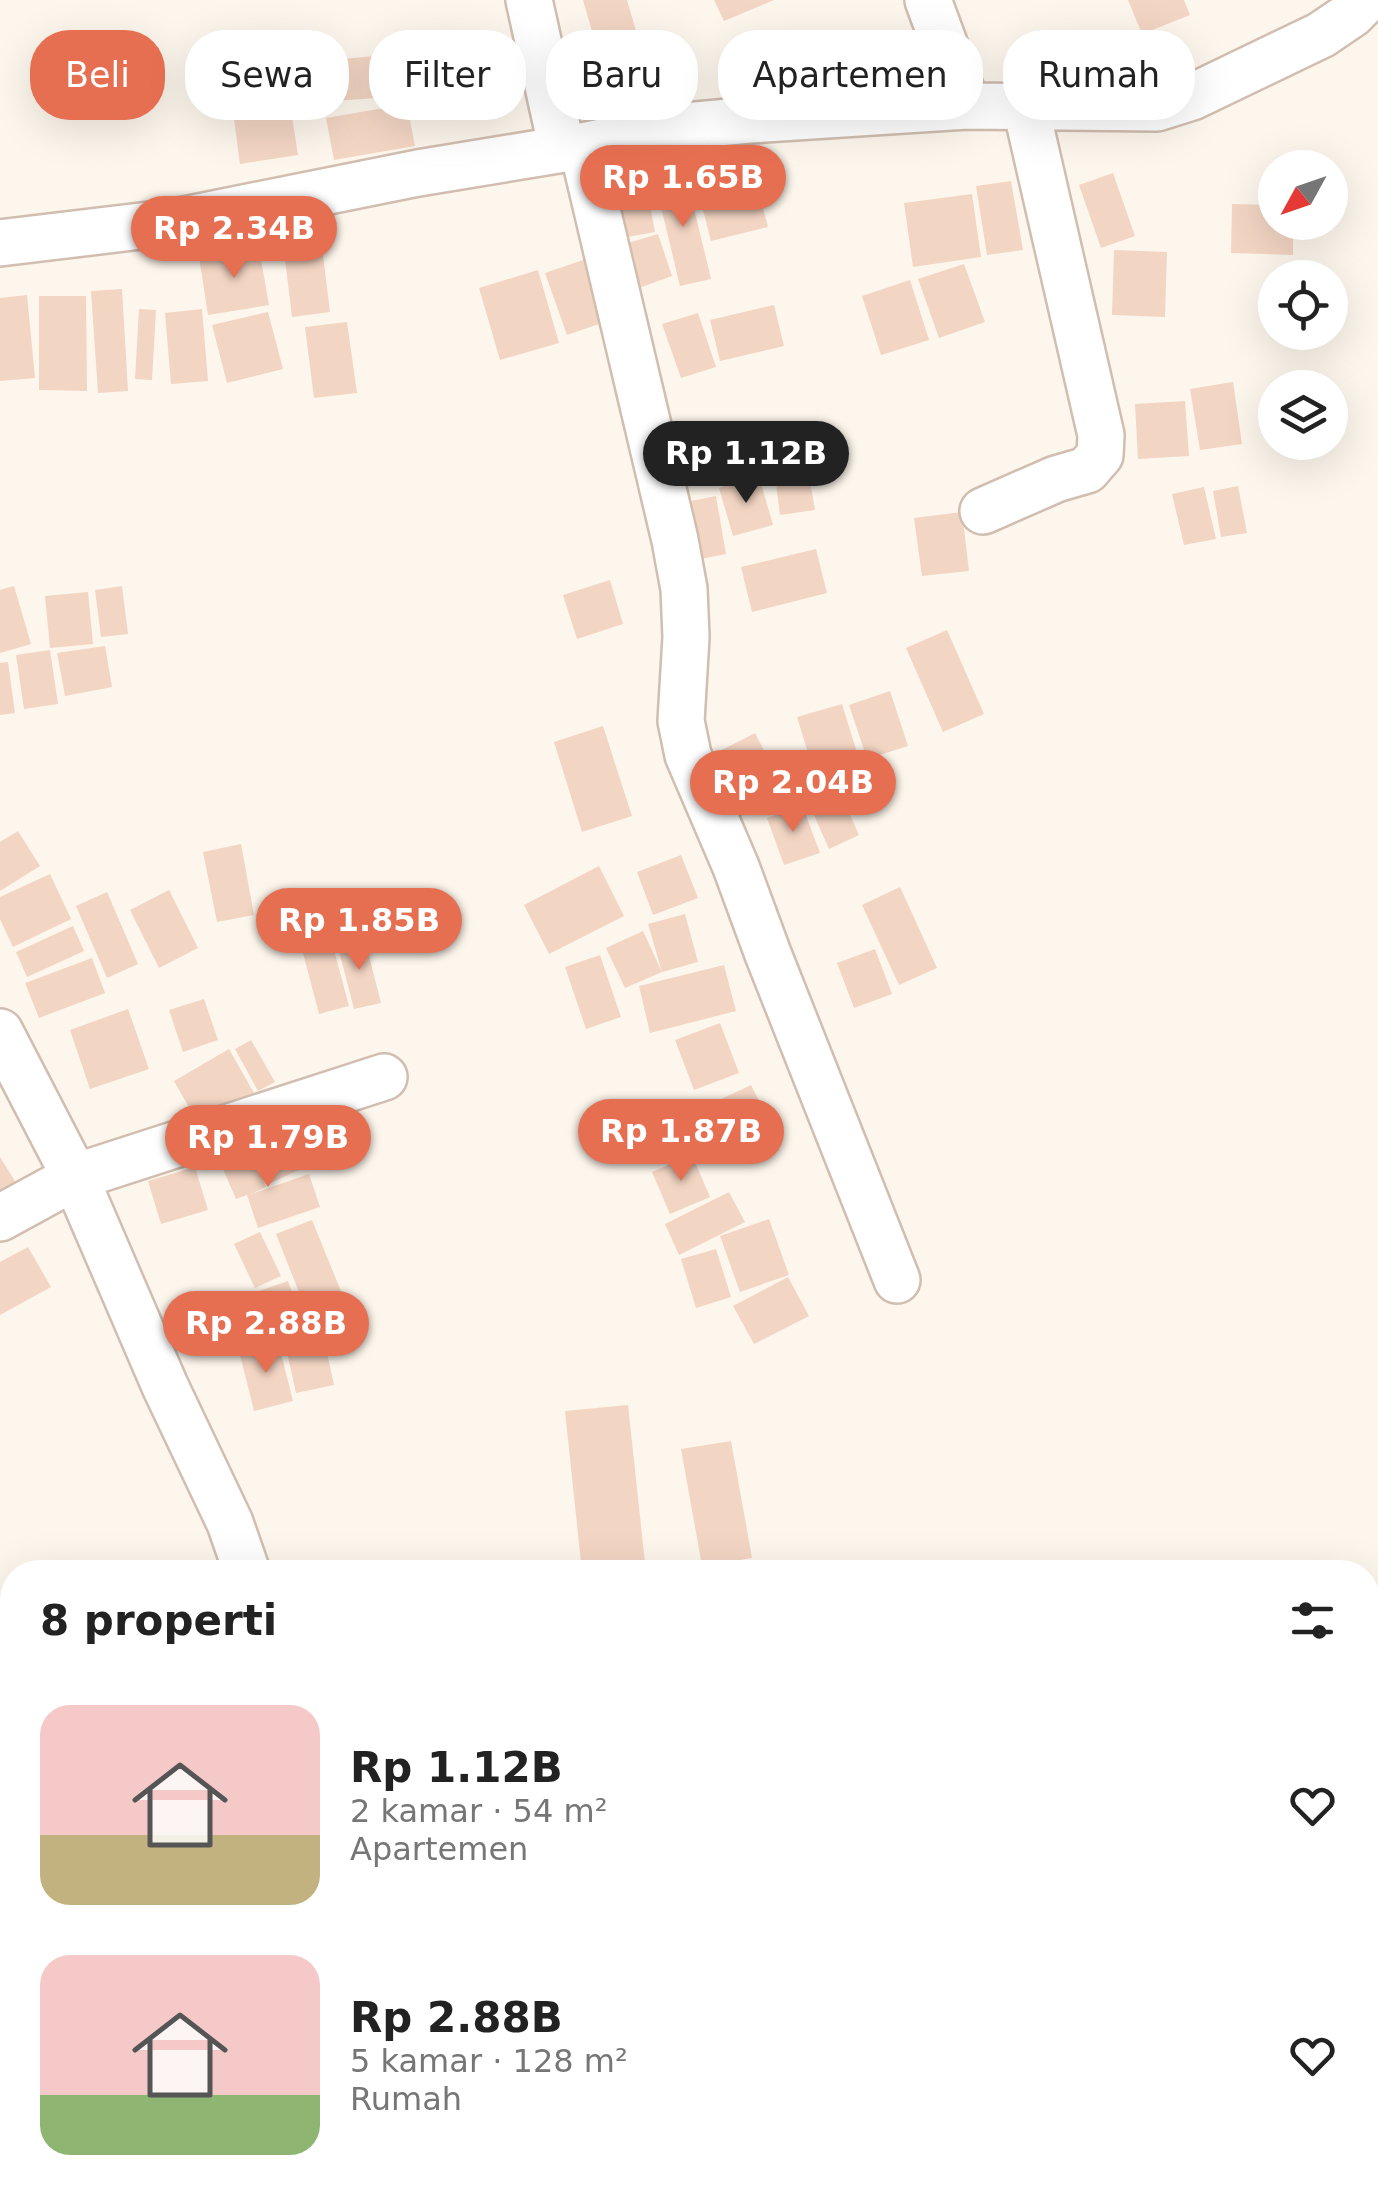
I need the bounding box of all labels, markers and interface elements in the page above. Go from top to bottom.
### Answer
chip: Beli [30,30,165,120]
chip: Sewa [185,30,349,120]
chip: Filter [369,30,526,120]
chip: Baru [546,30,698,120]
chip: Apartemen [718,30,983,120]
chip: Rumah [1003,30,1195,120]
pin: Rp 1.65B [580,145,786,230]
north arrow [1258,150,1348,240]
map controls [1258,150,1348,460]
text: Rp 1.65B [602,158,764,196]
pin: Rp 2.34B [131,196,337,281]
text: Rp 2.34B [153,209,315,247]
button: locate [1258,260,1348,350]
button: layers [1258,370,1348,460]
pin: Rp 1.12B [643,421,849,506]
text: Rp 1.12B [665,434,827,472]
pin: Rp 2.04B [690,750,896,835]
text: Rp 2.04B [712,763,874,801]
pin: Rp 1.85B [256,888,462,973]
text: Rp 1.85B [278,901,440,939]
pin: Rp 1.87B [578,1099,784,1184]
pin: Rp 1.79B [165,1105,371,1190]
text: Rp 1.87B [600,1112,762,1150]
text: Rp 1.79B [187,1118,349,1156]
pin: Rp 2.88B [163,1291,369,1376]
text: Rp 2.88B [185,1304,347,1342]
icon: filters [1285,1593,1340,1648]
text: 8 properti [40,1596,277,1645]
text: Rp 1.12B [350,1743,563,1792]
icon: home [120,1745,240,1865]
icon: heart [1285,1778,1340,1833]
text: 2 kamar · 54 m² [350,1792,607,1830]
text: Apartemen [350,1830,528,1868]
text: Rp 2.88B [350,1993,563,2042]
icon: home [120,1995,240,2115]
icon: heart [1285,2028,1340,2083]
text: 5 kamar · 128 m² [350,2042,628,2080]
text: Rumah [350,2080,462,2118]

